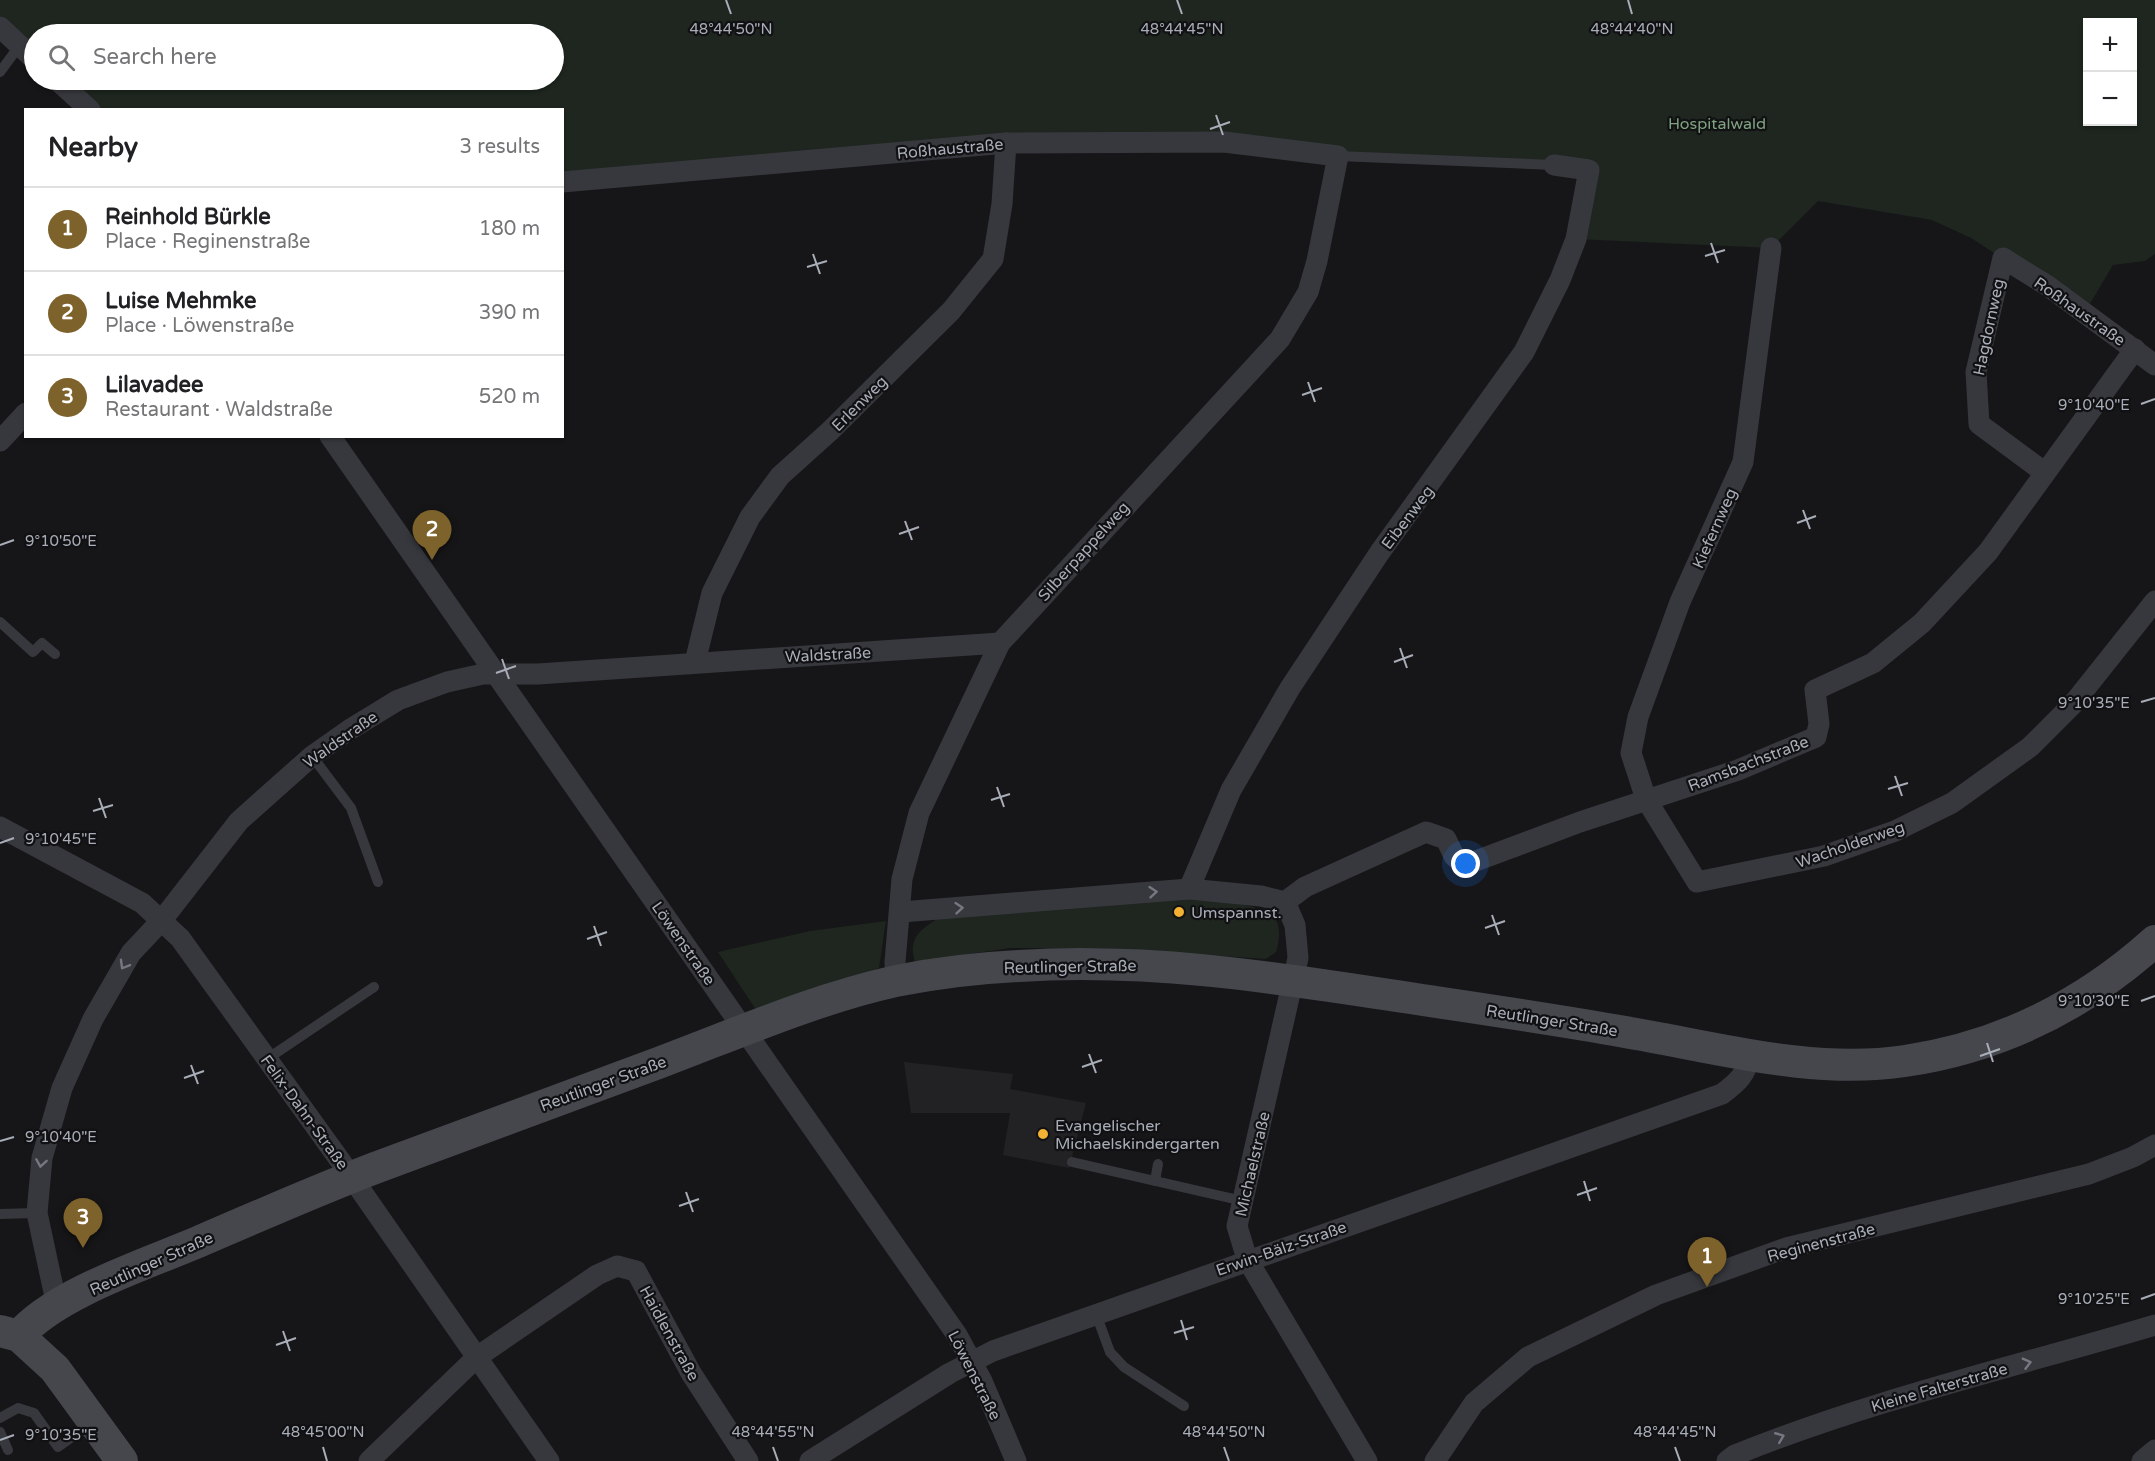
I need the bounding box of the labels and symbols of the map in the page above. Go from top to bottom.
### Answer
text: 48°44'50"N [689,20,773,38]
text: 48°44'45"N [1140,20,1224,38]
text: 48°44'40"N [1590,20,1674,38]
park label: Hospitalwald [1668,114,1766,134]
street label: Roßhaustraße [896,134,1004,164]
street label: Roßhaustraße [2030,273,2129,351]
street label: Hagdornweg [1969,277,2009,377]
street label: Erlenweg [828,372,892,436]
text: 9°10'40"E [2058,396,2130,414]
street label: Eibenweg [1377,482,1438,553]
street label: Kiefernweg [1688,485,1742,572]
street label: Silberpappelweg [1034,498,1134,606]
pin: 2 [412,510,452,560]
text: 9°10'50"E [25,532,97,550]
street label: Waldstraße [784,643,872,667]
text: 9°10'35"E [2058,694,2130,712]
street label: Waldstraße [300,707,382,773]
street label: Ramsbachstraße [1685,732,1812,796]
street label: Wacholderweg [1793,817,1907,873]
text: 9°10'45"E [25,830,97,848]
your location [1451,849,1480,878]
one-way arrow [1149,886,1158,899]
street label: Löwenstraße [647,898,719,989]
one-way arrow [954,902,964,915]
place label: Umspannst. [1191,903,1282,923]
marker: Umspannst. [1172,905,1186,919]
street label: Reutlinger Straße [1003,956,1137,978]
one-way arrow [120,958,131,969]
text: 9°10'30"E [2058,992,2130,1010]
street label: Reutlinger Straße [1485,1001,1619,1041]
street label: Felix-Dahn-Straße [256,1051,353,1174]
street label: Reutlinger Straße [537,1052,669,1116]
street label: Michaelstraße [1231,1110,1275,1219]
place label: Evangelischer Michaelskindergarten [1055,1116,1220,1154]
marker: Evangelischer Michaelskindergarten [1036,1127,1050,1141]
text: 9°10'40"E [25,1128,97,1146]
one-way arrow [36,1158,48,1167]
pin: 3 [64,1198,103,1248]
street label: Erwin-Bälz-Straße [1213,1217,1349,1281]
street label: Reginenstraße [1765,1219,1877,1267]
street label: Reutlinger Straße [87,1228,216,1300]
pin: 1 [1688,1238,1726,1287]
street label: Haidlenstraße [635,1282,703,1385]
text: 9°10'25"E [2058,1290,2130,1308]
street label: Löwenstraße [943,1327,1005,1424]
one-way arrow [2021,1358,2032,1370]
street label: Kleine Falterstraße [1869,1359,2010,1417]
text: 48°45'00"N [281,1423,365,1441]
text: 48°44'55"N [731,1423,815,1441]
text: 48°44'50"N [1182,1423,1266,1441]
text: 48°44'45"N [1633,1423,1717,1441]
text: 9°10'35"E [25,1426,97,1444]
one-way arrow [1774,1432,1785,1444]

